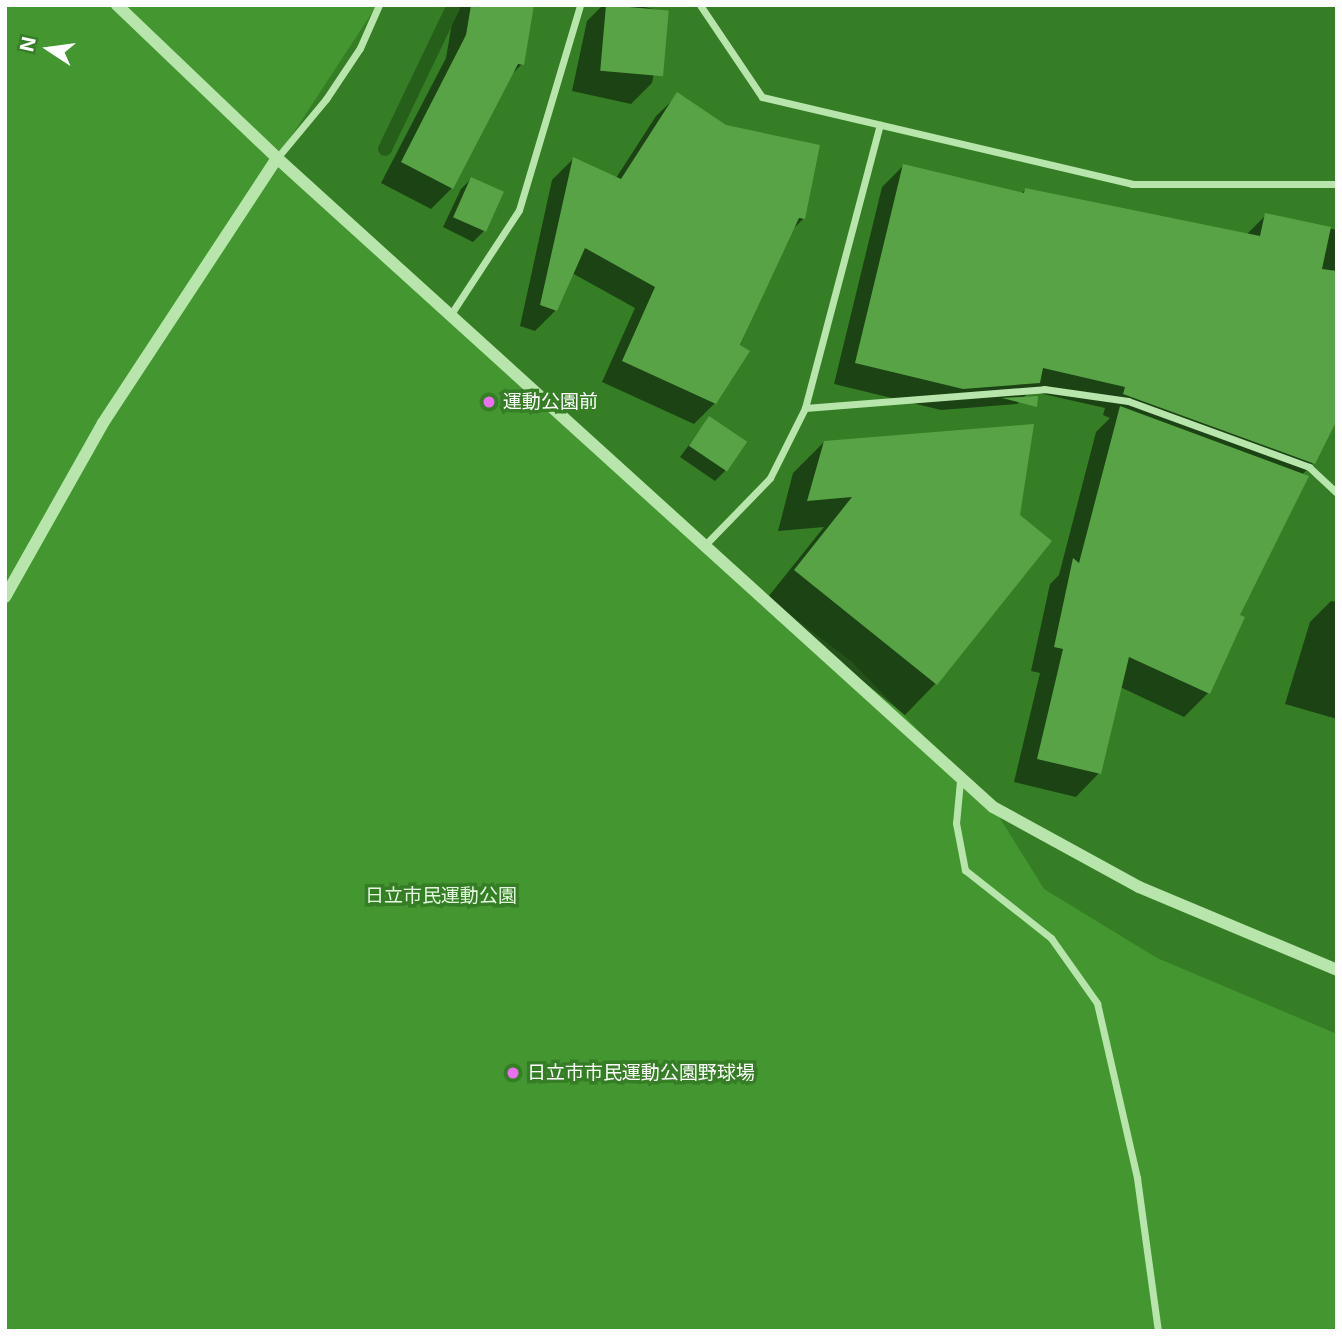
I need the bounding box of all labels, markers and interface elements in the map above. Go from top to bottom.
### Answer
north arrow [14,14,84,84]
text: N [15,35,41,54]
place label: 運動公園前 [503,391,598,413]
marker: 運動公園前 [481,394,497,410]
park label: 日立市民運動公園 [365,885,517,907]
place label: 日立市市民運動公園野球場 [527,1062,755,1084]
marker: 日立市市民運動公園野球場 [505,1065,521,1081]

